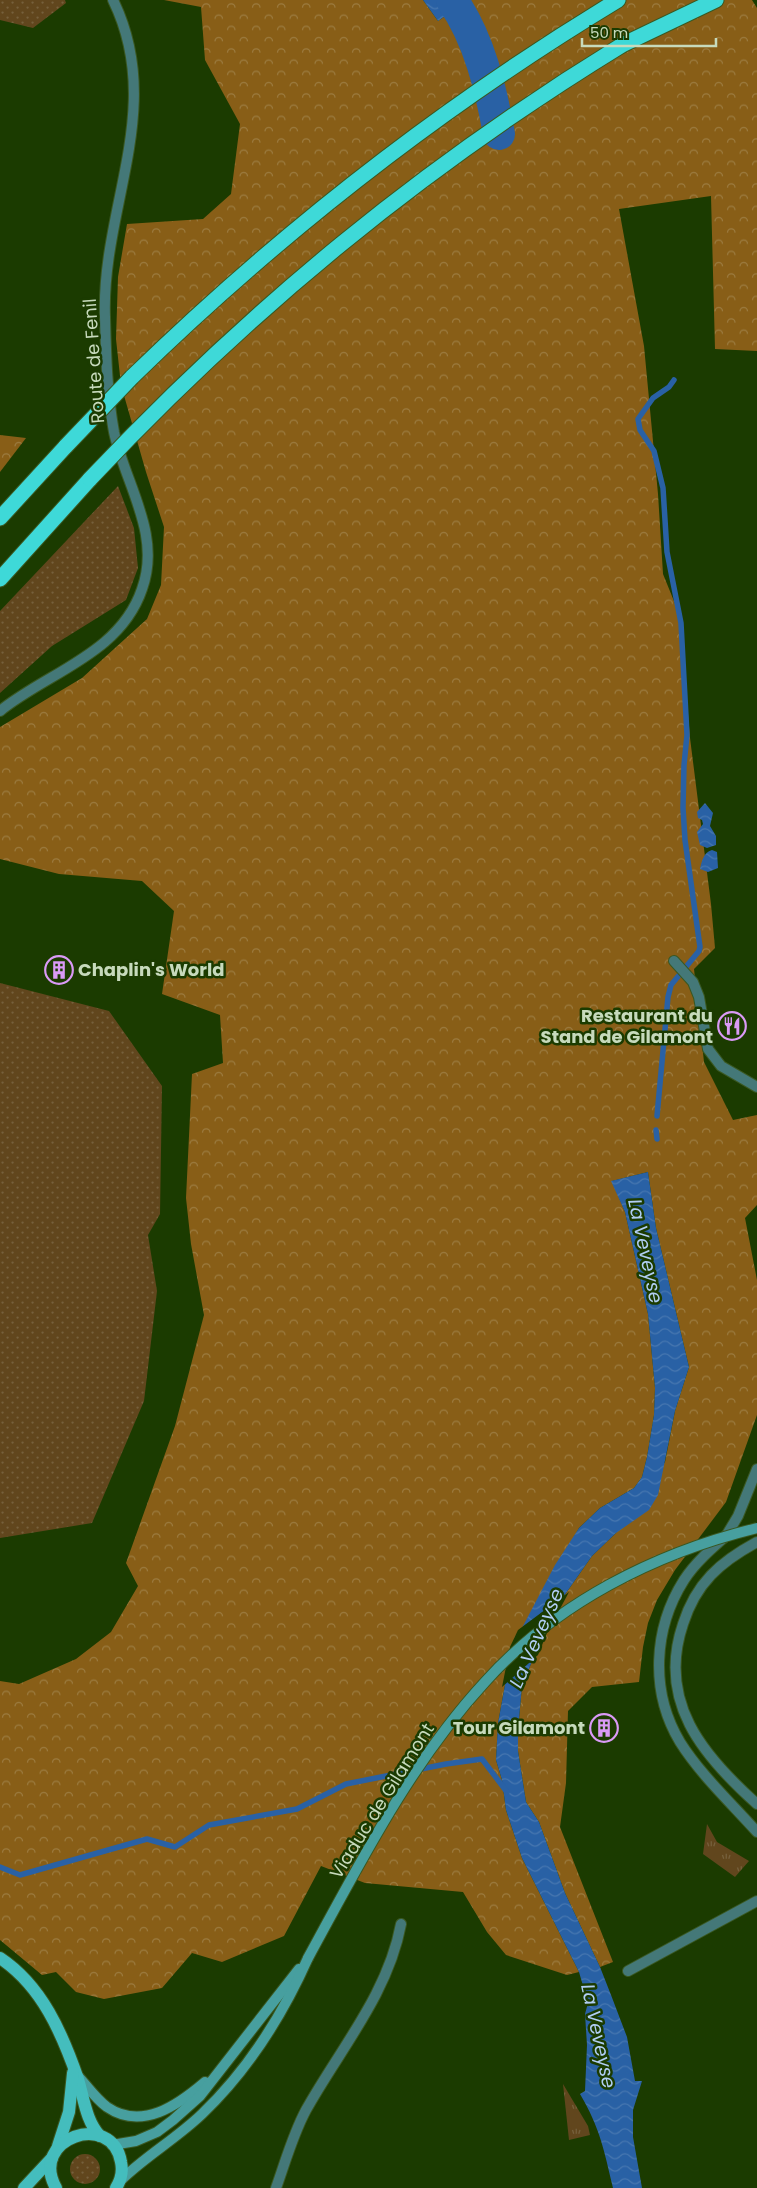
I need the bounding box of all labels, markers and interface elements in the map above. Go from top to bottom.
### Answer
scale bar [582,15,716,47]
text: 50 m [590,22,628,43]
street label: Route de Fenil [77,298,110,424]
building icon: Chaplin's World [44,955,74,985]
place label: Chaplin's World [78,957,225,982]
place label: Restaurant du Stand de Gilamont [541,1003,713,1049]
restaurant icon: Restaurant du Stand de Gilamont [717,1011,747,1041]
water label: La Veveyse [621,1196,670,1306]
water label: La Veveyse [503,1584,570,1692]
building icon: Tour Gilamont [589,1713,619,1743]
place label: Tour Gilamont [453,1715,585,1740]
street label: Viaduc de Gilamont [323,1718,440,1883]
water label: La Veveyse [574,1981,623,2091]

